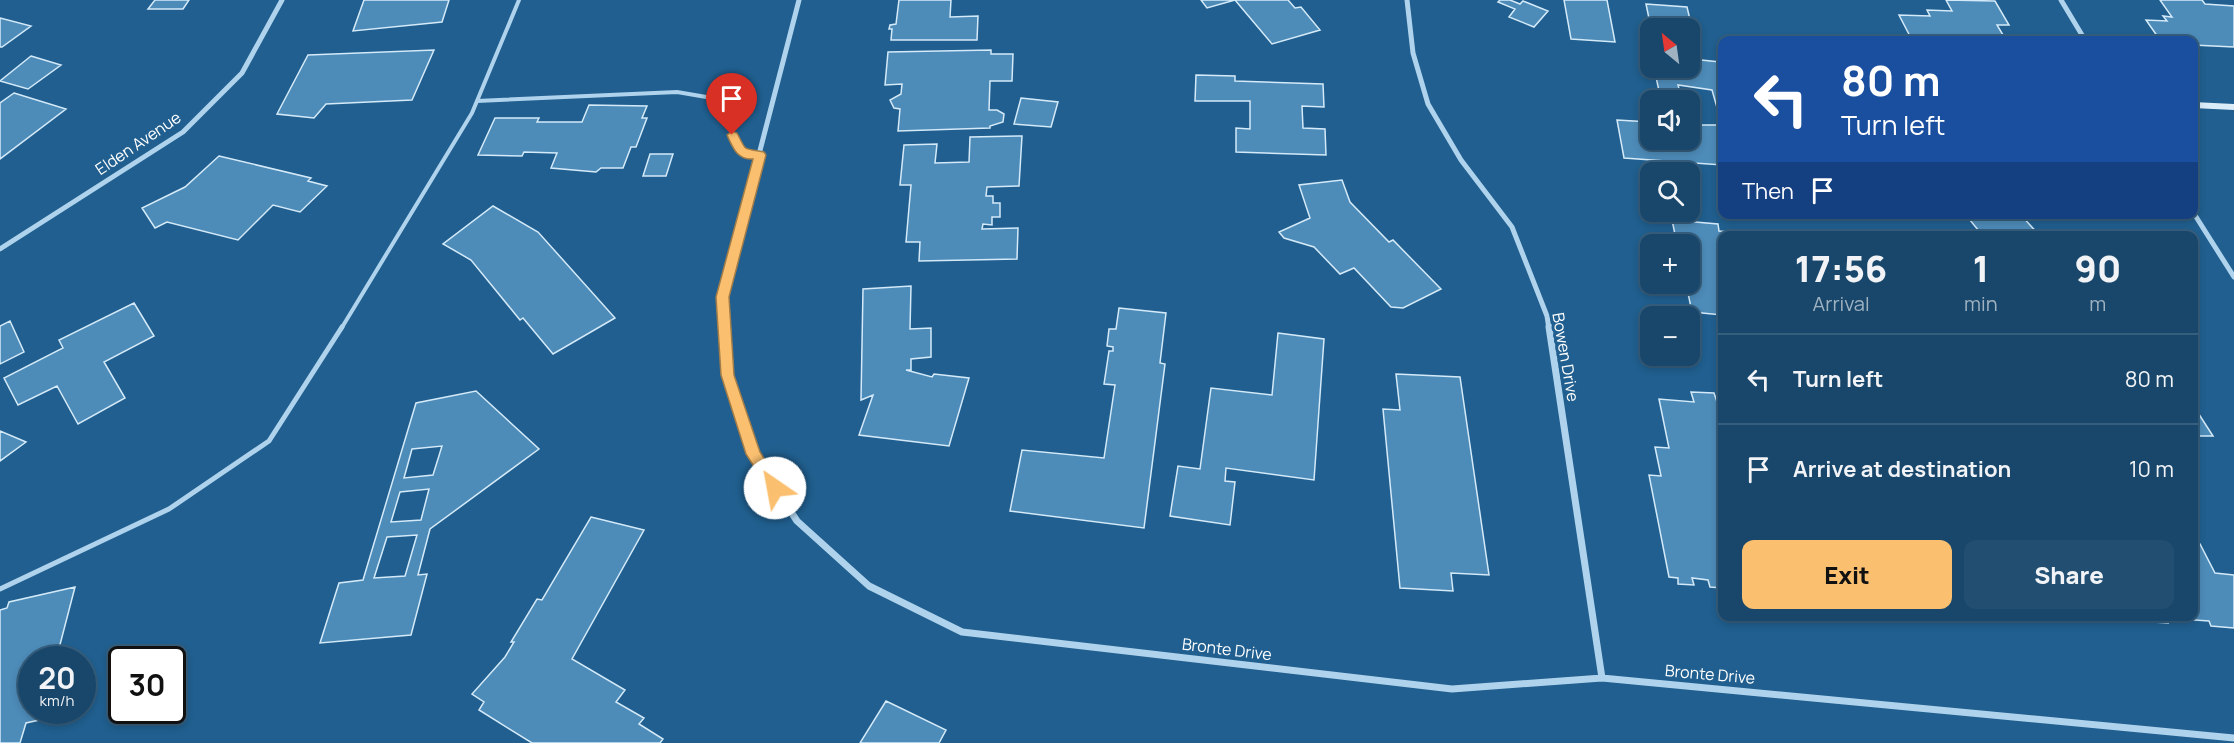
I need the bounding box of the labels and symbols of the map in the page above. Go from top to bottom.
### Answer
north arrow [1640,18,1700,78]
pin [706,73,757,135]
street label: Elden Avenue [91,106,185,180]
street label: Bowen Drive [1547,311,1585,403]
position arrow [743,456,807,520]
street label: Bronte Drive [1181,633,1273,665]
speed limit sign: 30 [108,646,186,724]
street label: Bronte Drive [1664,659,1756,689]

